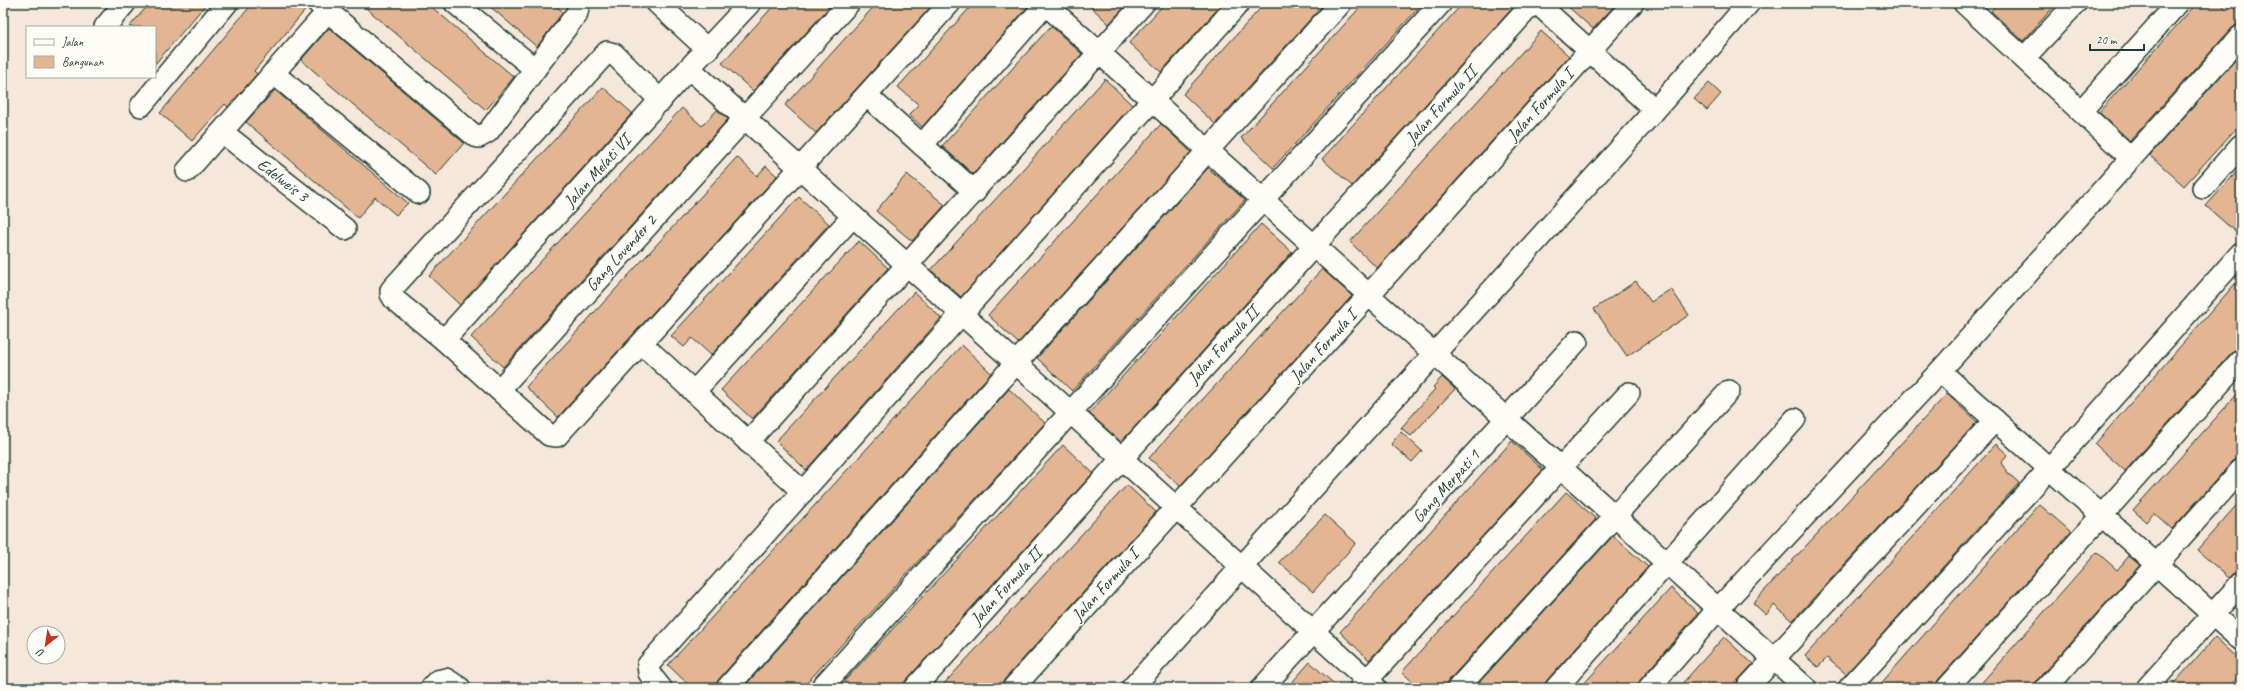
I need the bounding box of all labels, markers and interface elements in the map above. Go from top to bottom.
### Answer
legend [26,26,156,78]
scale bar [2090,26,2144,52]
text: 20 m [2096,32,2118,48]
text: Jalan [61,34,84,50]
text: Bangunan [62,54,104,70]
street label: Jalan Formula II [1400,59,1484,149]
street label: Jalan Formula I [1501,61,1581,146]
street label: Jalan Melati VI [558,127,638,212]
street label: Edelweis 3 [253,154,314,207]
street label: Gang Lovender 2 [581,209,662,296]
street label: Jalan Formula II [1182,299,1266,389]
street label: Jalan Formula I [1284,302,1364,387]
street label: Gang Merpati 1 [1408,444,1485,527]
street label: Jalan Formula II [965,540,1049,630]
street label: Jalan Formula I [1066,541,1146,626]
north arrow [26,625,66,665]
text: U [33,645,47,661]

